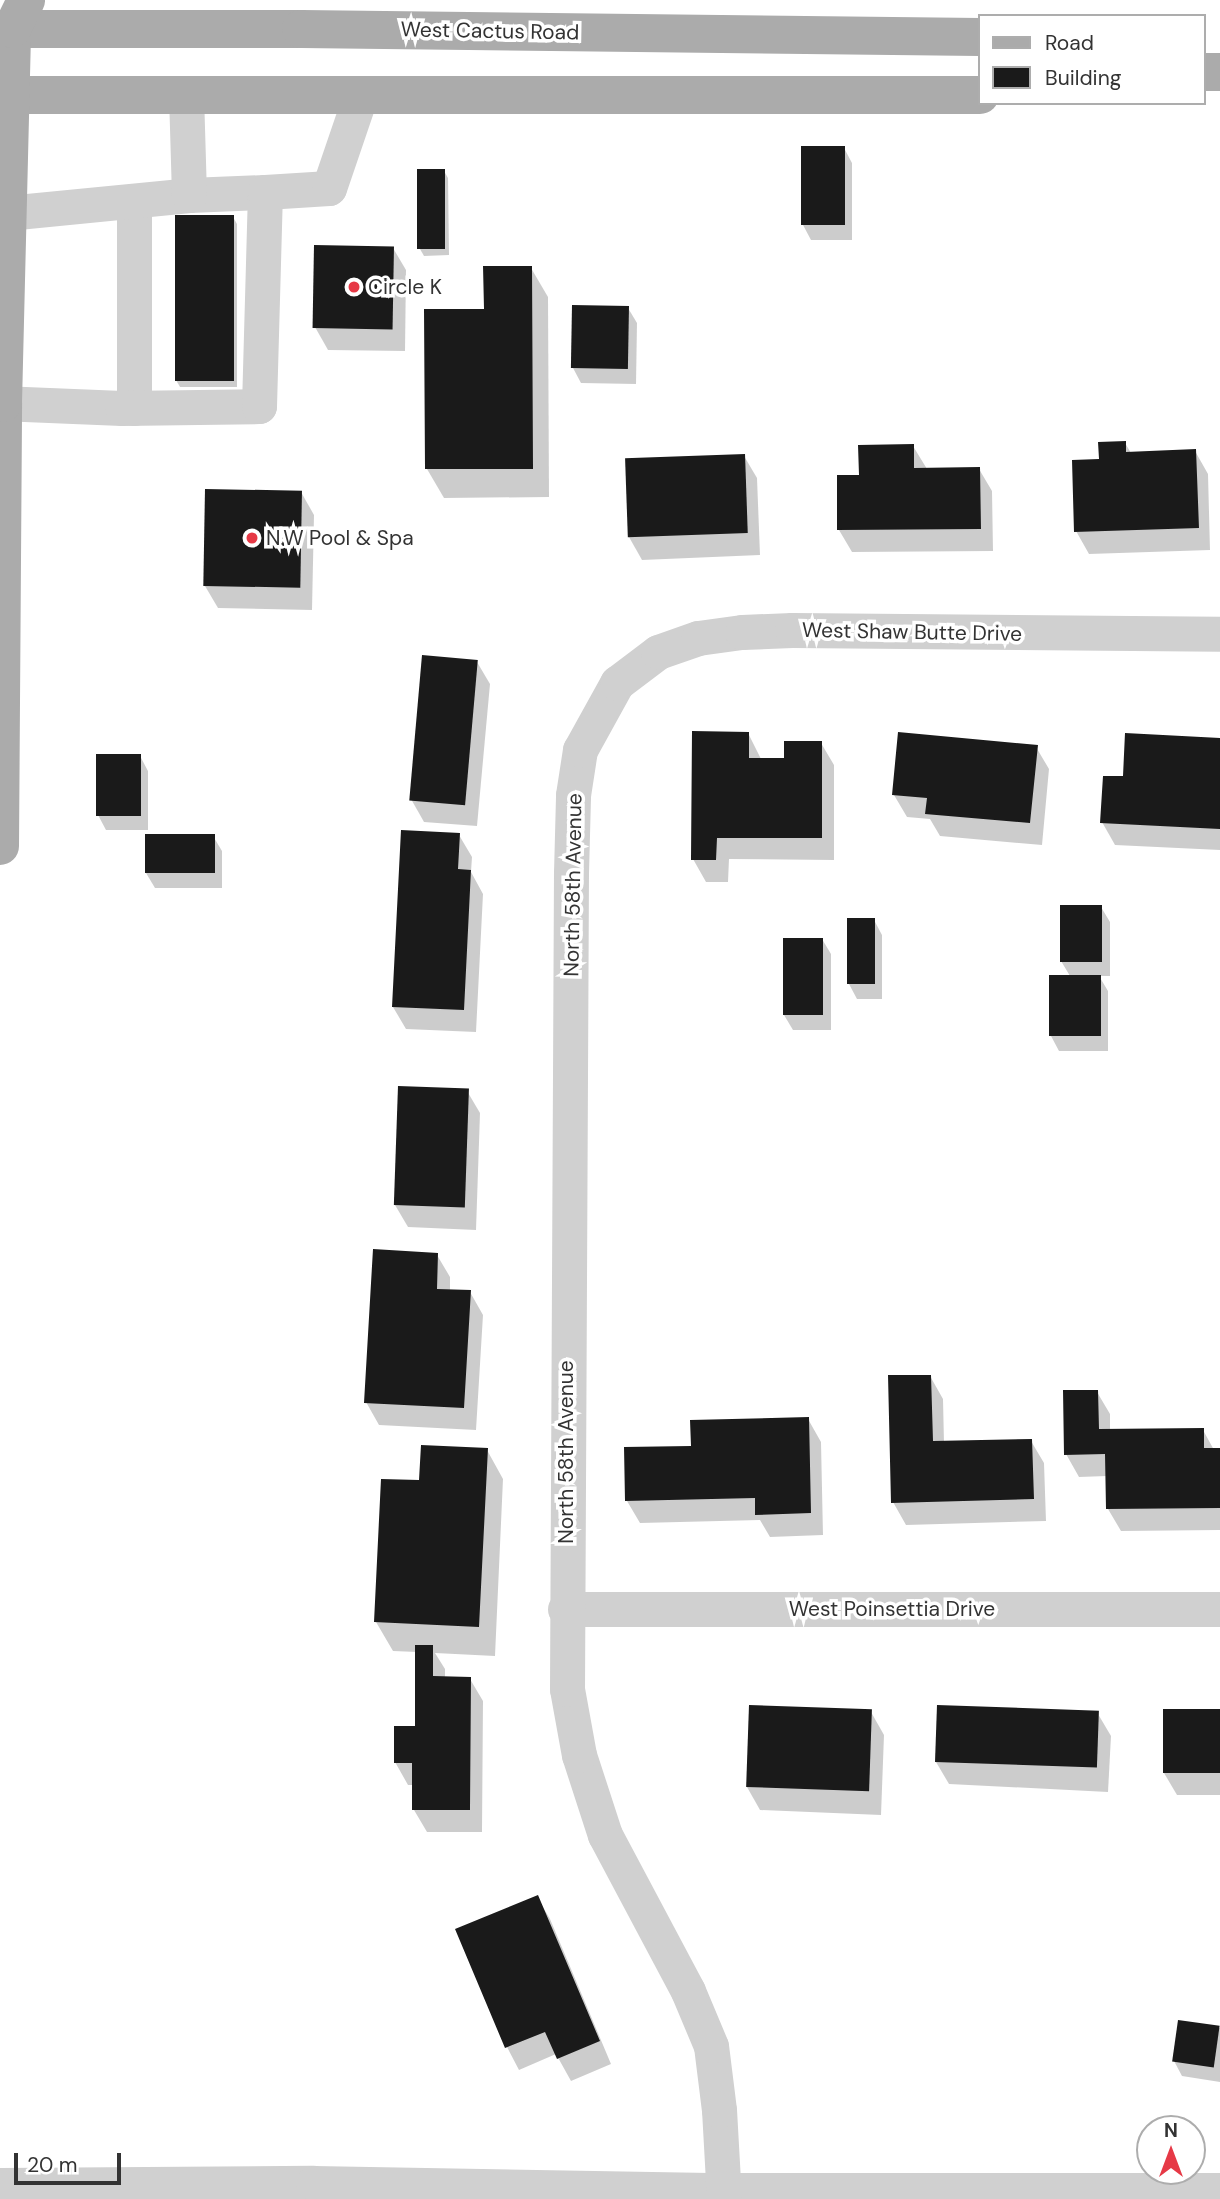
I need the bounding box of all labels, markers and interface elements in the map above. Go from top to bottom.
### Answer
legend [978,14,1206,105]
street label: West Cactus Road [401,17,579,45]
text: Road [1045,29,1094,57]
text: Building [1045,64,1121,92]
place label: Circle K [368,274,442,300]
marker: Circle K [346,279,362,295]
place label: N.W Pool & Spa [266,525,414,551]
marker: N.W Pool & Spa [244,530,260,546]
street label: West Shaw Butte Drive [802,617,1022,647]
street label: North 58th Avenue [559,793,587,977]
street label: North 58th Avenue [553,1360,579,1544]
street label: West Poinsettia Drive [789,1596,995,1622]
north arrow [1136,2115,1206,2185]
text: N [1164,2118,1178,2143]
scale bar [18,2140,124,2184]
text: 20 m [27,2151,78,2179]

